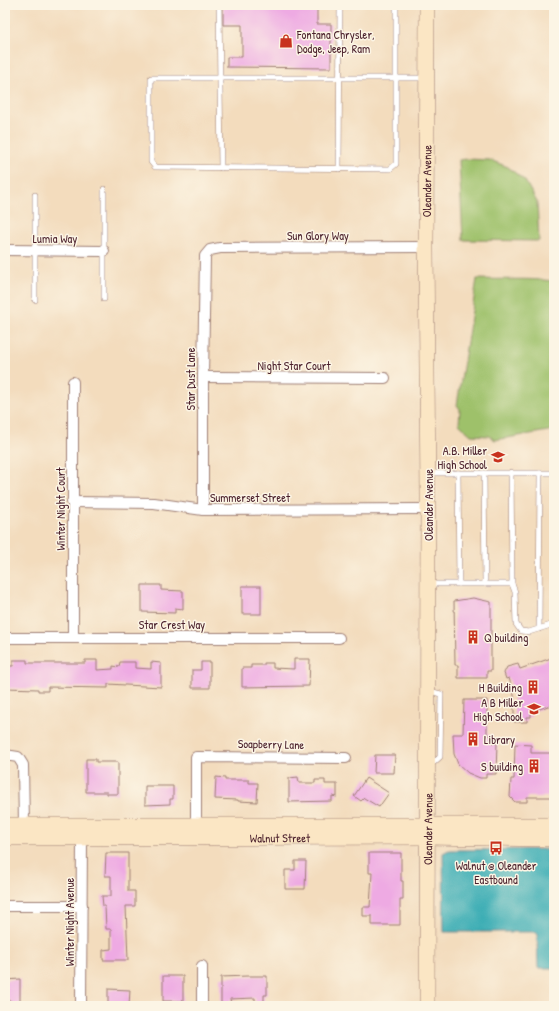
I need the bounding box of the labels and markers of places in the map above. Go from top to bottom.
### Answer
place label: Fontana Chrysler, Dodge, Jeep, Ram [296,26,374,57]
shop icon: Fontana Chrysler, Dodge, Jeep, Ram [278,33,294,49]
place label: A.B. Miller High School [437,442,488,473]
school or university icon: A.B. Miller High School [490,449,506,465]
building icon: Q building [465,629,481,645]
place label: Q building [484,629,528,646]
place label: H Building [479,679,522,696]
building icon: H Building [525,679,541,695]
place label: A B Miller High School [473,694,524,725]
school or university icon: A B Miller High School [526,701,542,717]
building icon: Library [465,731,481,747]
place label: Library [484,731,515,748]
place label: S building [481,758,523,775]
building icon: S building [526,758,542,774]
bus stop icon: Walnut @ Oleander Eastbound [488,840,504,856]
place label: Walnut @ Oleander Eastbound [456,857,537,888]

